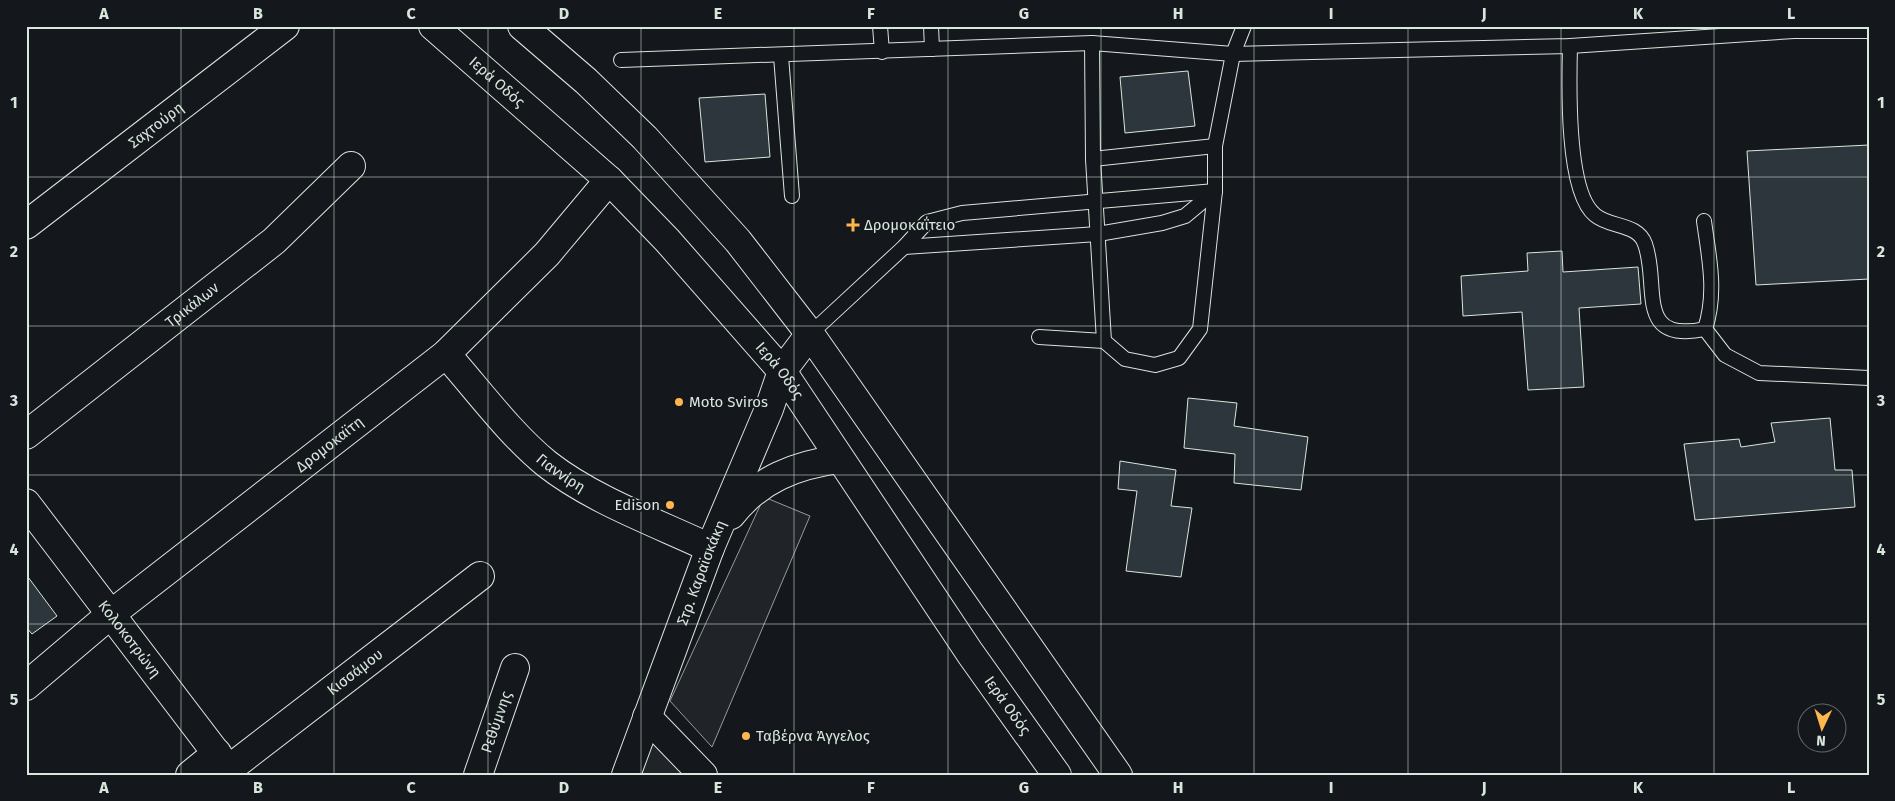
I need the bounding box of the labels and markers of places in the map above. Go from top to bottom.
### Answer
place label: Δρομοκαΐτειο [864,216,955,234]
marker: Δρομοκαΐτειο [846,218,860,232]
place label: Moto Sviros [689,393,768,411]
marker: Moto Sviros [673,396,685,408]
place label: Edison [615,496,660,514]
marker: Edison [664,499,676,511]
place label: Ταβέρνα Άγγελος [756,727,870,745]
marker: Ταβέρνα Άγγελος [740,730,752,742]

